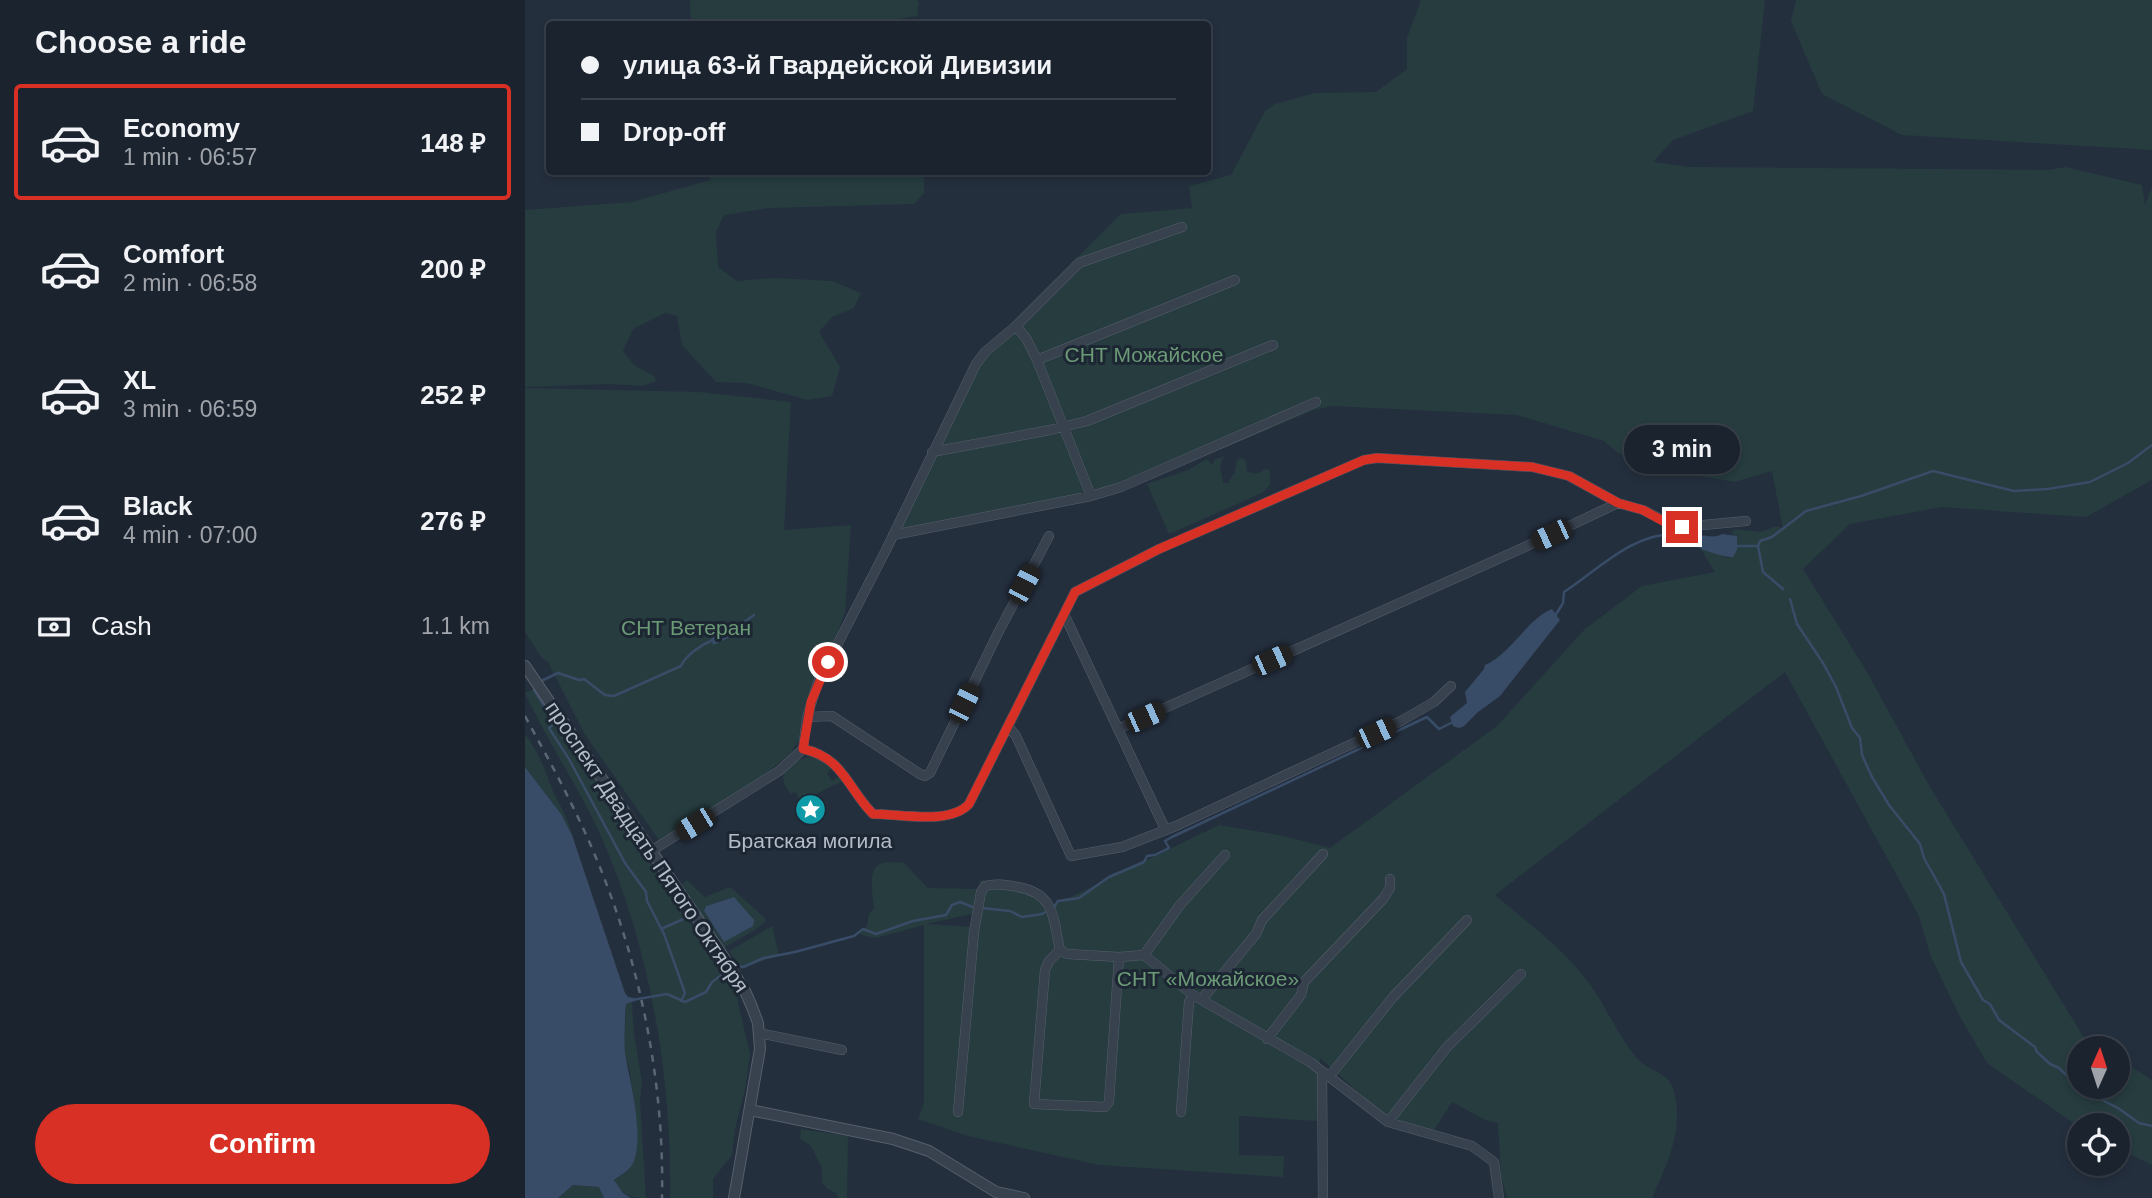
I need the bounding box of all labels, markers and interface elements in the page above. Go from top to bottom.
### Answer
text: Choose a ride [35,24,247,60]
text: улица 63-й Гвардейской Дивизии [623,50,1052,80]
icon: car [39,111,102,174]
text: Economy [123,113,240,143]
text: Drop-off [623,117,726,147]
text: 148 ₽ [420,128,486,158]
text: 1 min · 06:57 [123,144,257,170]
icon: car [39,237,102,300]
text: Comfort [123,239,224,269]
text: 200 ₽ [420,254,486,284]
text: 2 min · 06:58 [123,270,257,296]
park label: СНТ Можайское [1065,343,1223,366]
icon: car [39,363,102,426]
text: XL [123,365,156,395]
text: 252 ₽ [420,380,486,410]
text: 3 min · 06:59 [123,396,257,422]
callout: 3 min [1624,426,1740,475]
text: 3 min [1652,436,1712,462]
icon: car [39,489,102,552]
text: Black [123,491,192,521]
text: 276 ₽ [420,506,486,536]
route end [1666,511,1698,543]
car [1528,517,1575,553]
text: 4 min · 07:00 [123,522,257,548]
car [1005,561,1044,607]
icon: cash [35,608,73,646]
text: Cash [91,611,152,641]
text: 1.1 km [421,613,490,639]
park label: СНТ Ветеран [621,616,751,639]
car [1249,642,1296,678]
route start [812,646,844,678]
car [946,680,983,726]
street label: проспект Двадцать Пятого Октября [541,697,754,996]
car [1122,699,1169,735]
car [1353,715,1400,751]
place icon: Братская могила [793,792,827,826]
car [672,804,719,844]
place label: Братская могила [728,829,893,852]
park label: СНТ «Можайское» [1117,967,1299,990]
north arrow [2067,1036,2130,1099]
map controls [2067,1036,2130,1176]
button: Confirm [35,1104,490,1184]
button: locate [2067,1113,2130,1176]

